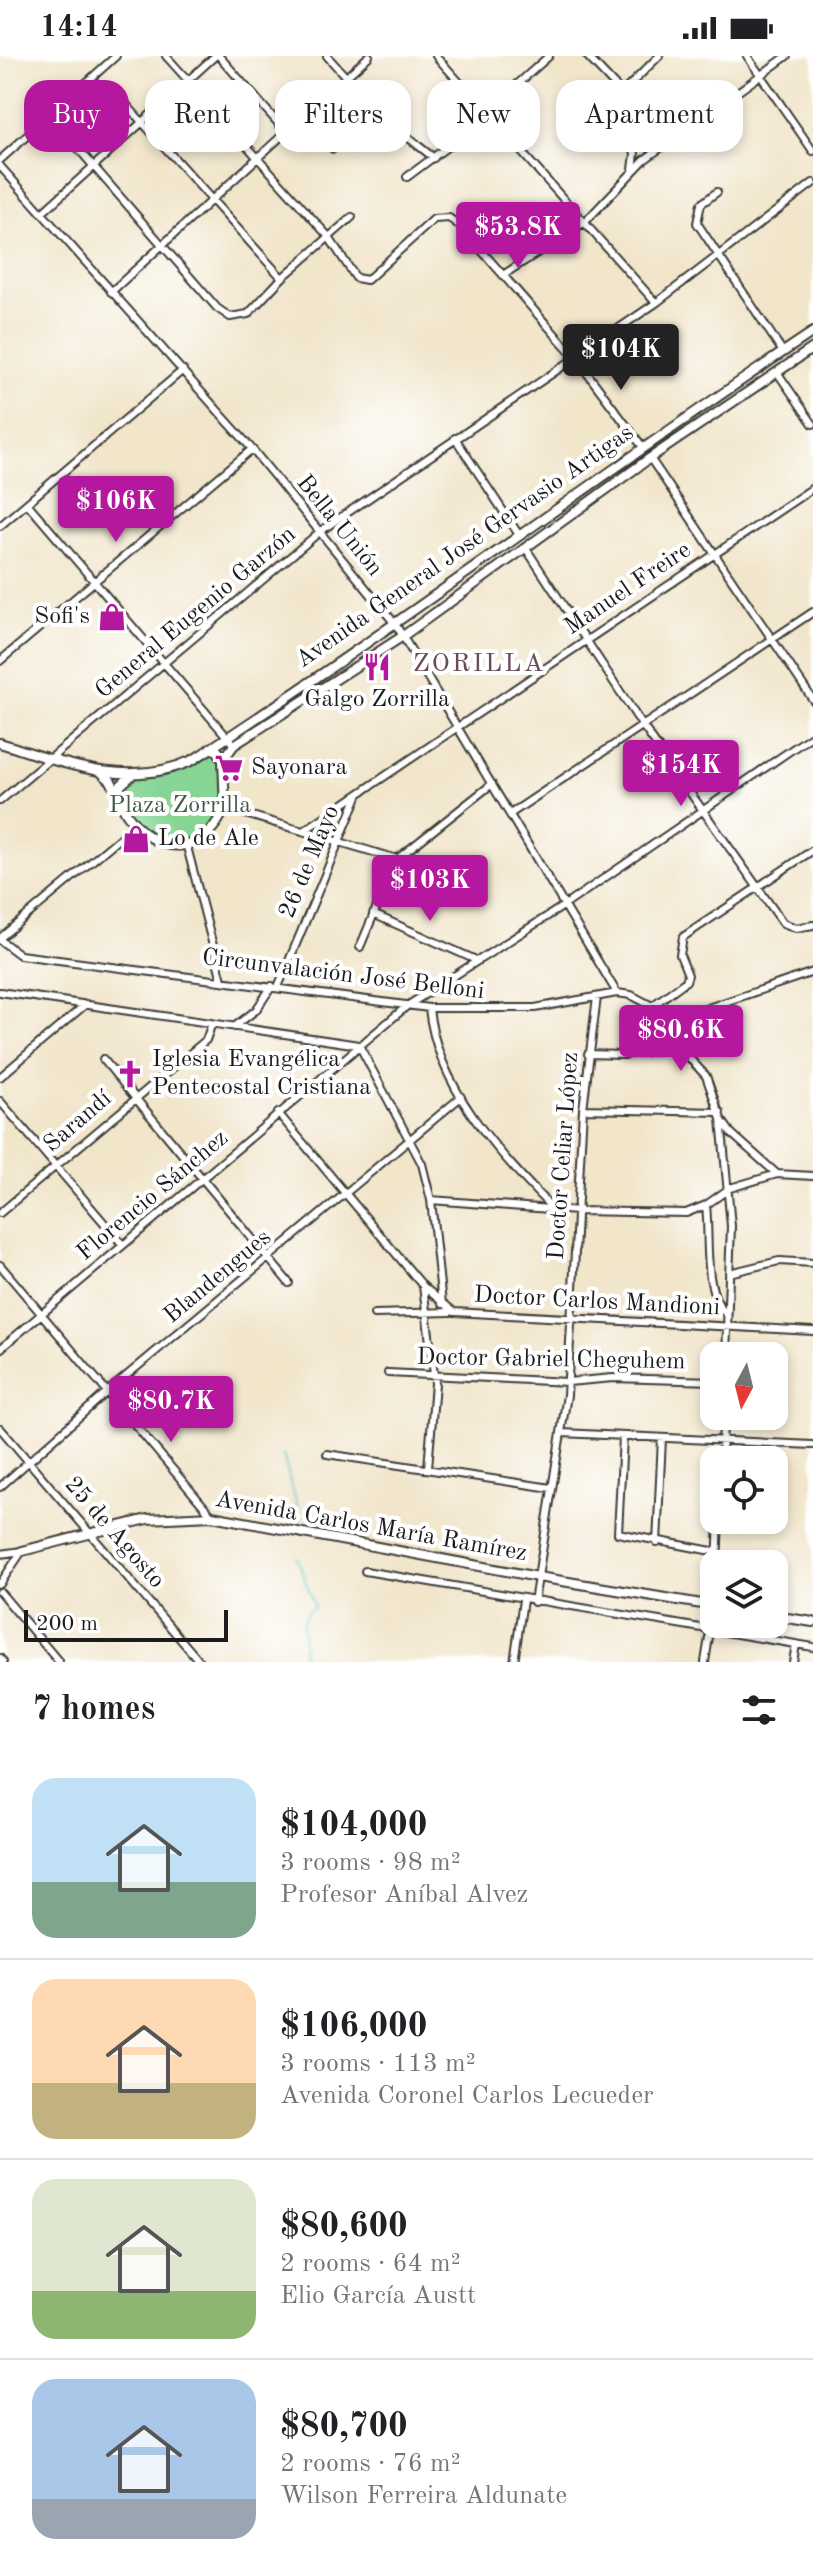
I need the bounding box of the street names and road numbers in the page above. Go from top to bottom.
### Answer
street label: Avenida General José Gervasio Artigas [292,421,638,673]
street label: Bella Unión [291,471,387,581]
street label: General Eugenio Garzón [91,522,301,704]
street label: Manuel Freire [561,538,695,640]
street label: 26 de Mayo [276,802,344,922]
street label: Circunvalación José Belloni [200,946,486,1004]
street label: Doctor Celiar López [545,1051,583,1261]
street label: Sarandí [40,1086,117,1157]
street label: Florencio Sánchez [73,1126,233,1266]
street label: Blandengues [160,1226,276,1328]
street label: Doctor Carlos Mandioni [473,1284,721,1320]
street label: Doctor Gabriel Cheguhem [416,1346,686,1374]
street label: 25 de Agosto [59,1473,169,1593]
street label: Avenida Carlos María Ramírez [213,1488,529,1566]

